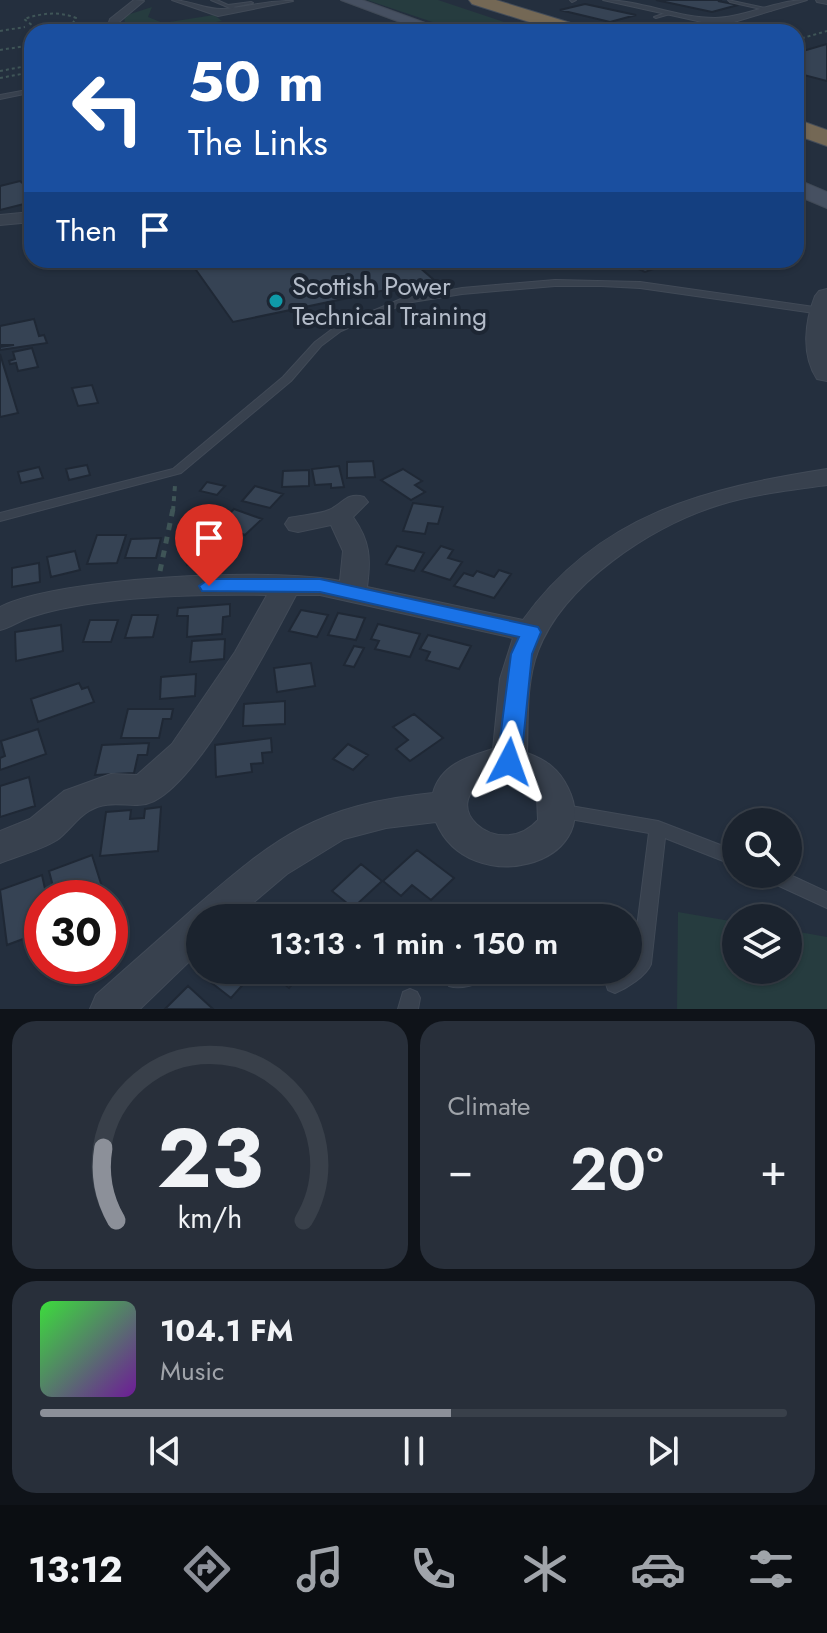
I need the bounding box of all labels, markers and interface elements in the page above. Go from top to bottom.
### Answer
text: 50 m [188,41,324,122]
icon: left [56,56,160,160]
text: The Links [188,116,328,168]
icon: arrive [133,208,177,252]
text: Then [56,209,117,252]
place label: Scottish Power Technical Training [292,267,487,335]
marker: Scottish Power Technical Training [267,292,285,310]
pin [175,504,243,586]
icon: arrive [187,516,231,560]
position arrow [467,720,551,804]
map controls [722,808,802,984]
button: search [722,808,802,888]
speed limit sign: 30 [24,880,128,984]
button: layers [722,904,802,984]
text: 13:13 · 1 min · 150 m [270,922,558,965]
text: Climate [448,1087,530,1125]
text: 23 [157,1098,263,1218]
text: 20° [570,1126,664,1213]
text: − [448,1138,473,1202]
text: + [760,1138,787,1202]
text: km/h [177,1197,242,1239]
text: 104.1 FM [160,1309,293,1352]
text: Music [160,1352,224,1390]
icon: previous [143,1429,187,1473]
icon: pause [392,1429,436,1473]
icon: next [641,1429,685,1473]
icon: directions [179,1541,235,1597]
icon: music [292,1541,348,1597]
icon: phone [405,1541,461,1597]
icon: climate [517,1541,573,1597]
icon: car [630,1541,686,1597]
icon: filters [743,1541,799,1597]
text: 13:12 [28,1543,123,1595]

